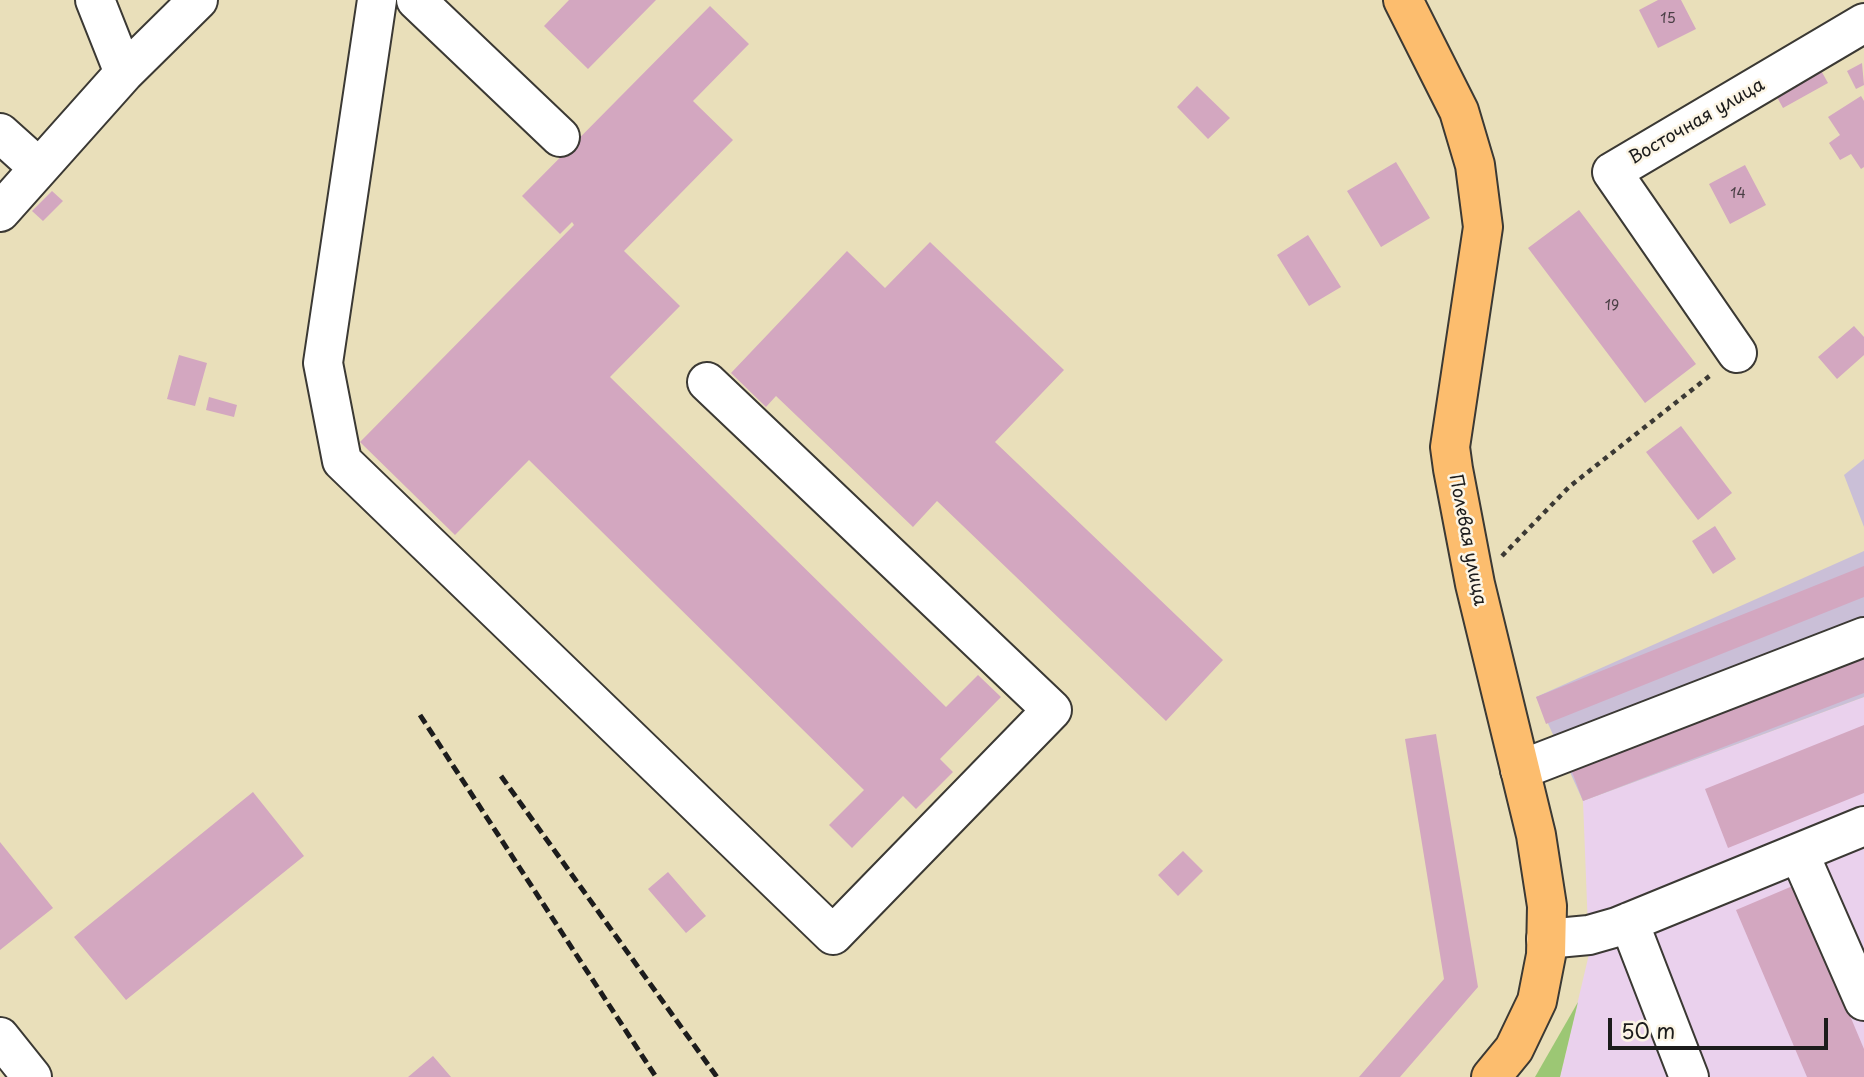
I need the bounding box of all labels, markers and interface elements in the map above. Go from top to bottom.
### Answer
house number: 15 [1660,11,1676,27]
street label: Восточная улица [1625,74,1769,170]
house number: 14 [1730,186,1746,202]
house number: 19 [1605,298,1619,314]
street label: Полевая улица [1444,472,1490,608]
scale bar [1612,1004,1832,1048]
text: 50 m [1621,1014,1675,1046]

